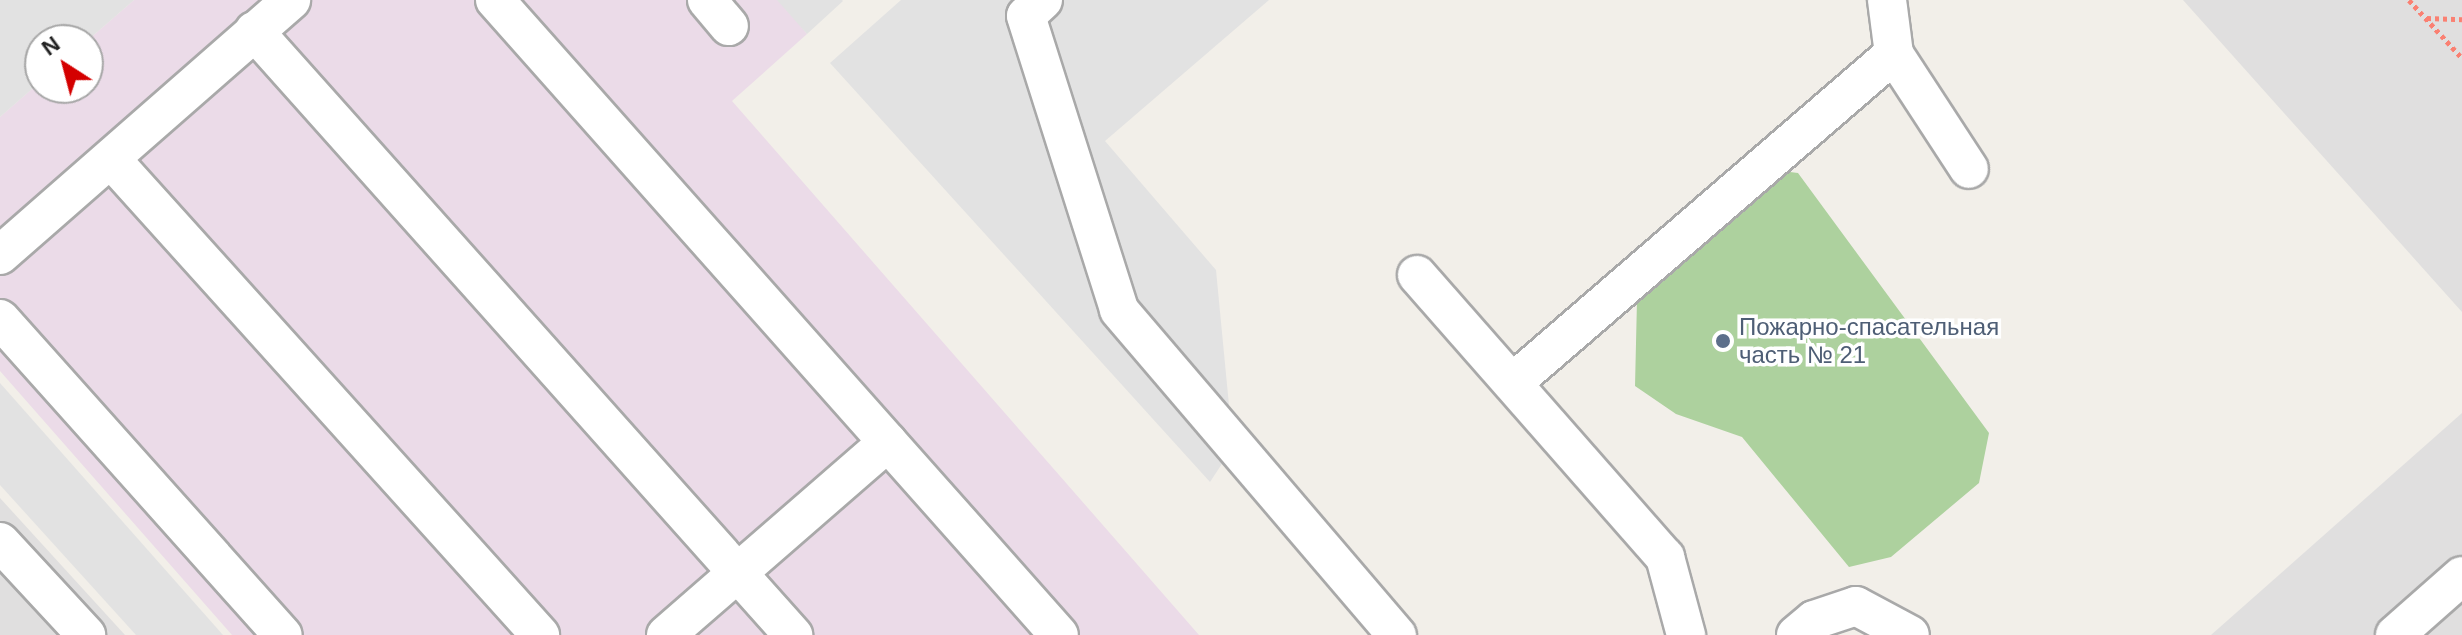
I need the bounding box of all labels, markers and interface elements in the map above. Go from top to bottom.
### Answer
north arrow [24,24,104,104]
text: N [37,31,65,61]
place label: Пожарно-спасательная часть № 21 [1739,313,1999,369]
marker: Пожарно-спасательная часть № 21 [1714,332,1732,350]

